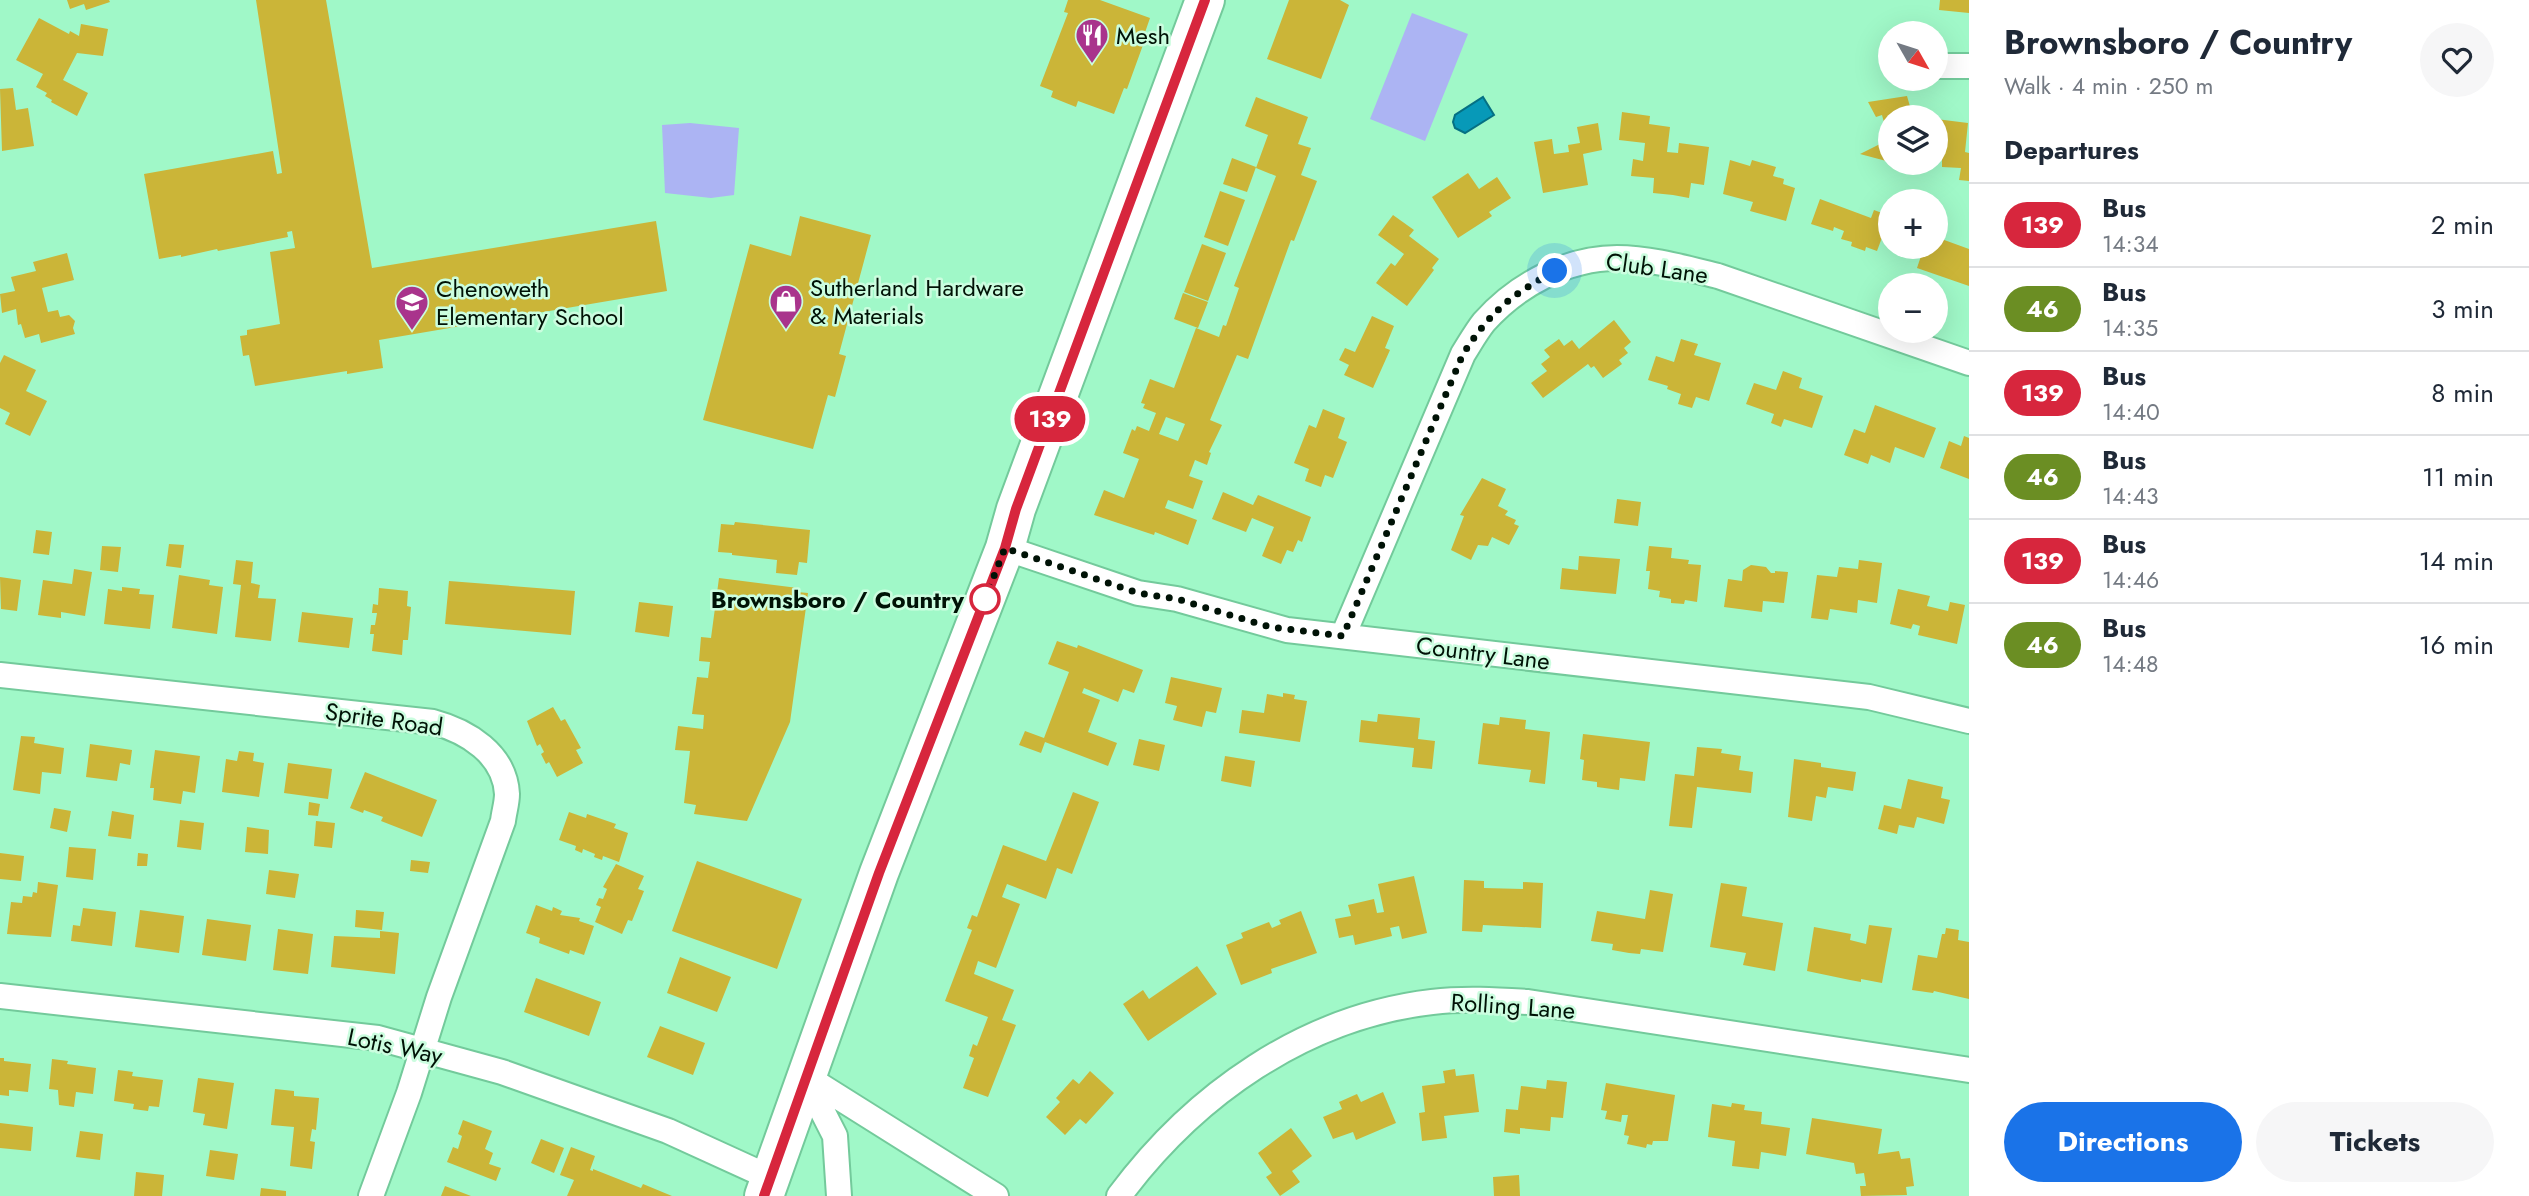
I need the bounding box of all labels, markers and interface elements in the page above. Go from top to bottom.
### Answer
restaurant icon: Mesh [1073,16,1111,65]
place label: Mesh [1116,18,1170,53]
text: Brownsboro / Country [2004,19,2352,66]
north arrow [1878,21,1948,91]
map controls [1878,21,1948,343]
button: heart [2420,23,2494,97]
text: Walk · 4 min · 250 m [2004,69,2213,103]
button: layers [1878,105,1948,175]
text: Departures [2004,131,2139,169]
button: + [1878,189,1948,259]
text: Bus [2102,189,2146,227]
text: 2 min [2431,206,2494,244]
text: 139 [2021,207,2064,242]
text: 14:34 [2102,227,2159,261]
street label: Club Lane [1604,244,1710,292]
your location [1537,253,1572,288]
place label: Sutherland Hardware & Materials [810,270,1024,333]
place label: Chenoweth Elementary School [436,271,624,334]
button: − [1878,273,1948,343]
text: Bus [2102,273,2146,311]
shop icon: Sutherland Hardware & Materials [767,282,805,331]
school or university icon: Chenoweth Elementary School [393,283,431,332]
text: 3 min [2431,290,2494,328]
text: 46 [2026,291,2059,326]
text: 14:35 [2102,311,2158,345]
text: Bus [2102,357,2146,395]
text: 8 min [2431,374,2494,412]
text: 139 [2021,375,2064,410]
text: 14:40 [2102,395,2160,429]
line badge: 139 [1010,396,1090,442]
text: 139 [1028,401,1072,436]
text: Bus [2102,441,2146,479]
text: 11 min [2422,458,2494,496]
text: 46 [2026,459,2059,494]
text: 14:43 [2102,479,2159,513]
text: Bus [2102,525,2146,563]
text: 14 min [2419,542,2494,580]
text: 139 [2021,543,2064,578]
text: 14:46 [2102,563,2159,597]
place label: Brownsboro / Country [711,582,964,617]
marker: Brownsboro / Country [970,584,1000,614]
text: Bus [2102,609,2146,647]
text: 16 min [2419,626,2494,664]
street label: Country Lane [1414,627,1552,679]
text: 46 [2026,627,2059,662]
text: 14:48 [2102,647,2159,681]
street label: Sprite Road [323,693,445,745]
street label: Rolling Lane [1450,984,1576,1028]
street label: Lotis Way [344,1019,446,1073]
button: Directions [2004,1102,2242,1182]
button: Tickets [2256,1102,2494,1182]

